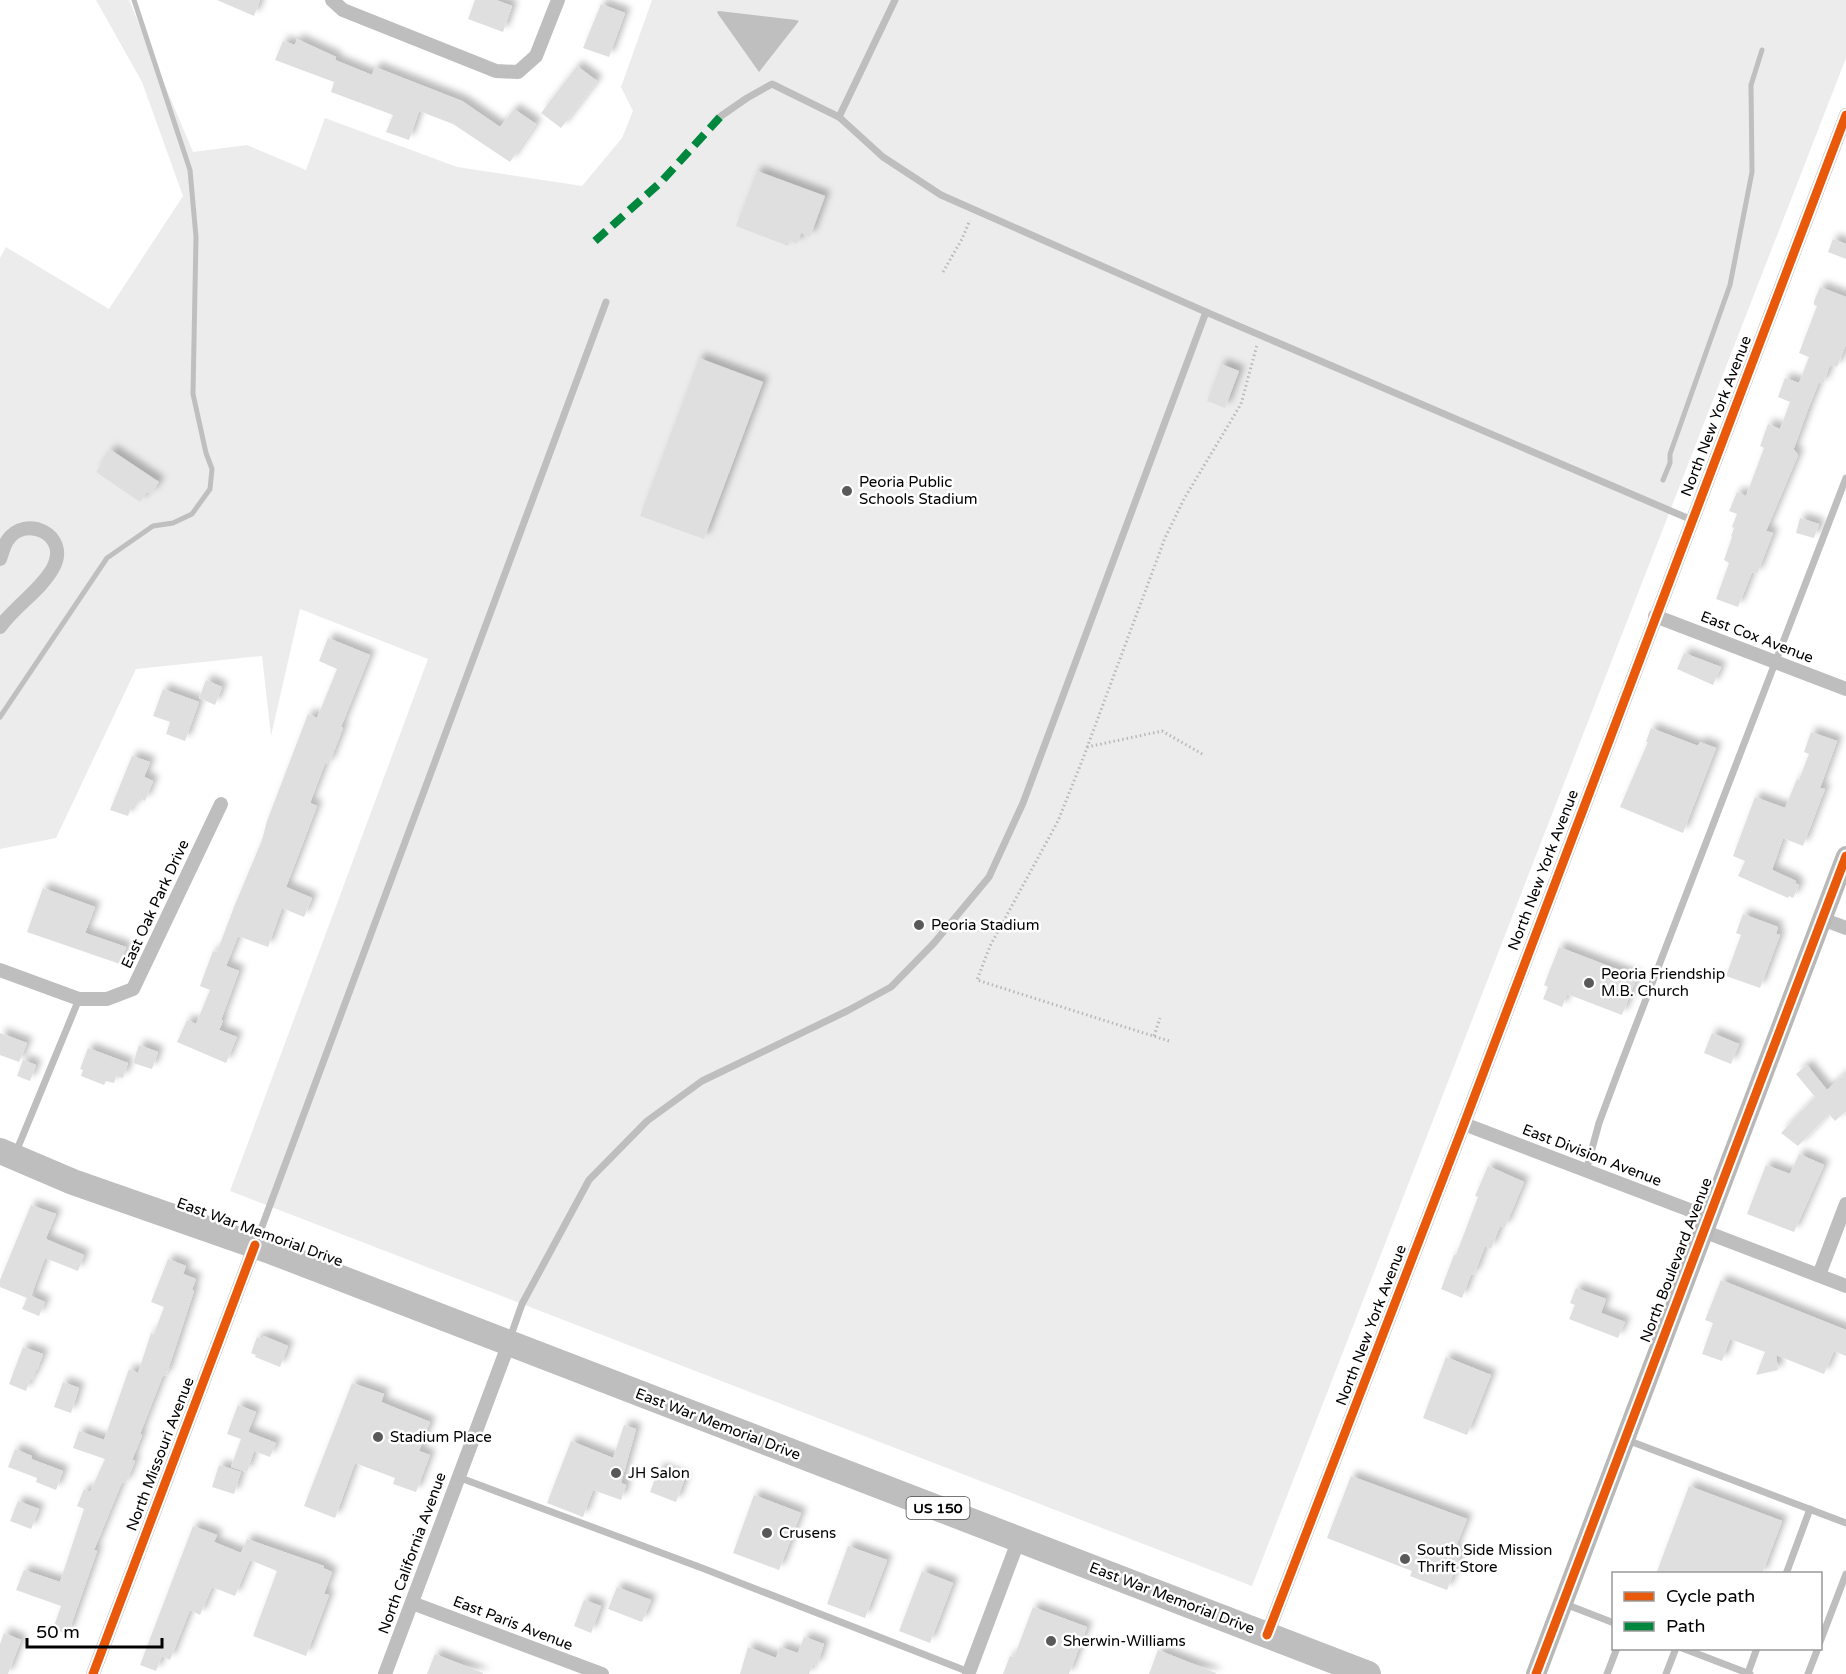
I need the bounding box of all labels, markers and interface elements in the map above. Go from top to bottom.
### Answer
street label: North New York Avenue [1677,333,1755,499]
place label: Peoria Public Schools Stadium [859,473,978,508]
marker: Peoria Public Schools Stadium [840,484,854,498]
street label: East Cox Avenue [1698,607,1816,667]
street label: North New York Avenue [1504,787,1582,953]
street label: East Oak Park Drive [117,837,193,971]
place label: Peoria Stadium [931,916,1039,934]
marker: Peoria Stadium [912,918,926,932]
place label: Peoria Friendship M.B. Church [1601,965,1725,1000]
marker: Peoria Friendship M.B. Church [1582,976,1596,990]
street label: East Division Avenue [1520,1120,1664,1190]
street label: North Boulevard Avenue [1636,1175,1716,1345]
street label: East War Memorial Drive [174,1194,346,1270]
street label: North New York Avenue [1332,1242,1410,1408]
street label: North Missouri Avenue [122,1375,198,1533]
street label: East War Memorial Drive [633,1384,803,1464]
place label: Stadium Place [390,1428,492,1446]
marker: Stadium Place [371,1430,385,1444]
place label: JH Salon [628,1464,690,1482]
marker: JH Salon [609,1466,623,1480]
street label: North California Avenue [374,1470,450,1636]
road number: US 150 [906,1497,970,1519]
place label: Crusens [779,1524,836,1542]
marker: Crusens [760,1526,774,1540]
place label: South Side Mission Thrift Store [1417,1541,1552,1576]
marker: South Side Mission Thrift Store [1398,1552,1412,1566]
street label: East War Memorial Drive [1087,1558,1257,1638]
legend [1612,1572,1822,1650]
text: Cycle path [1666,1585,1755,1607]
street label: East Paris Avenue [450,1592,576,1654]
scale bar [27,1611,162,1649]
text: Path [1666,1615,1705,1637]
text: 50 m [36,1621,80,1643]
place label: Sherwin-Williams [1063,1632,1186,1650]
marker: Sherwin-Williams [1044,1634,1058,1648]

